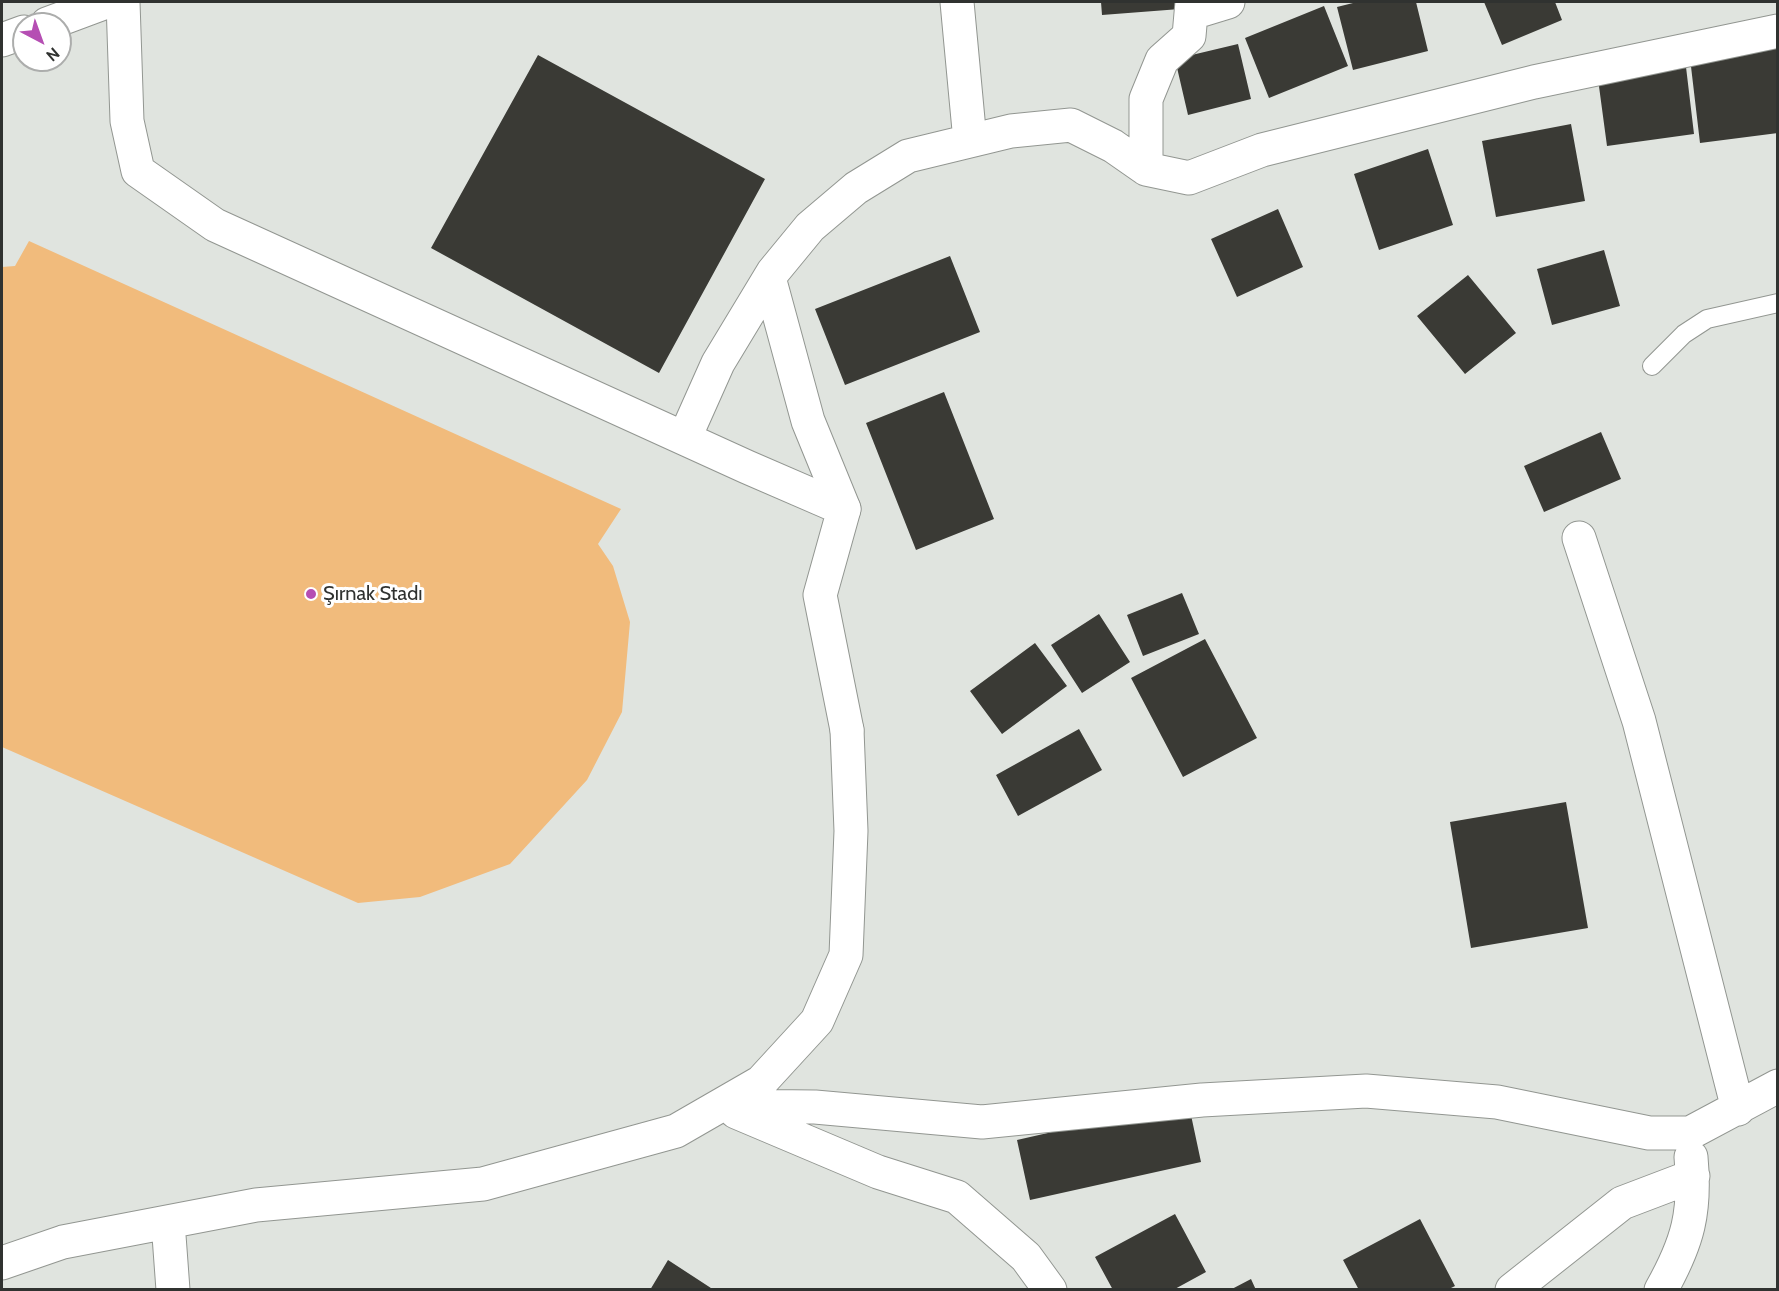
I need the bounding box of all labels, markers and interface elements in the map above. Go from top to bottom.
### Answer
north arrow [12,12,72,72]
text: N [42,44,63,65]
place label: Şırnak Stadı [323,582,423,606]
marker: Şırnak Stadı [304,587,318,601]

